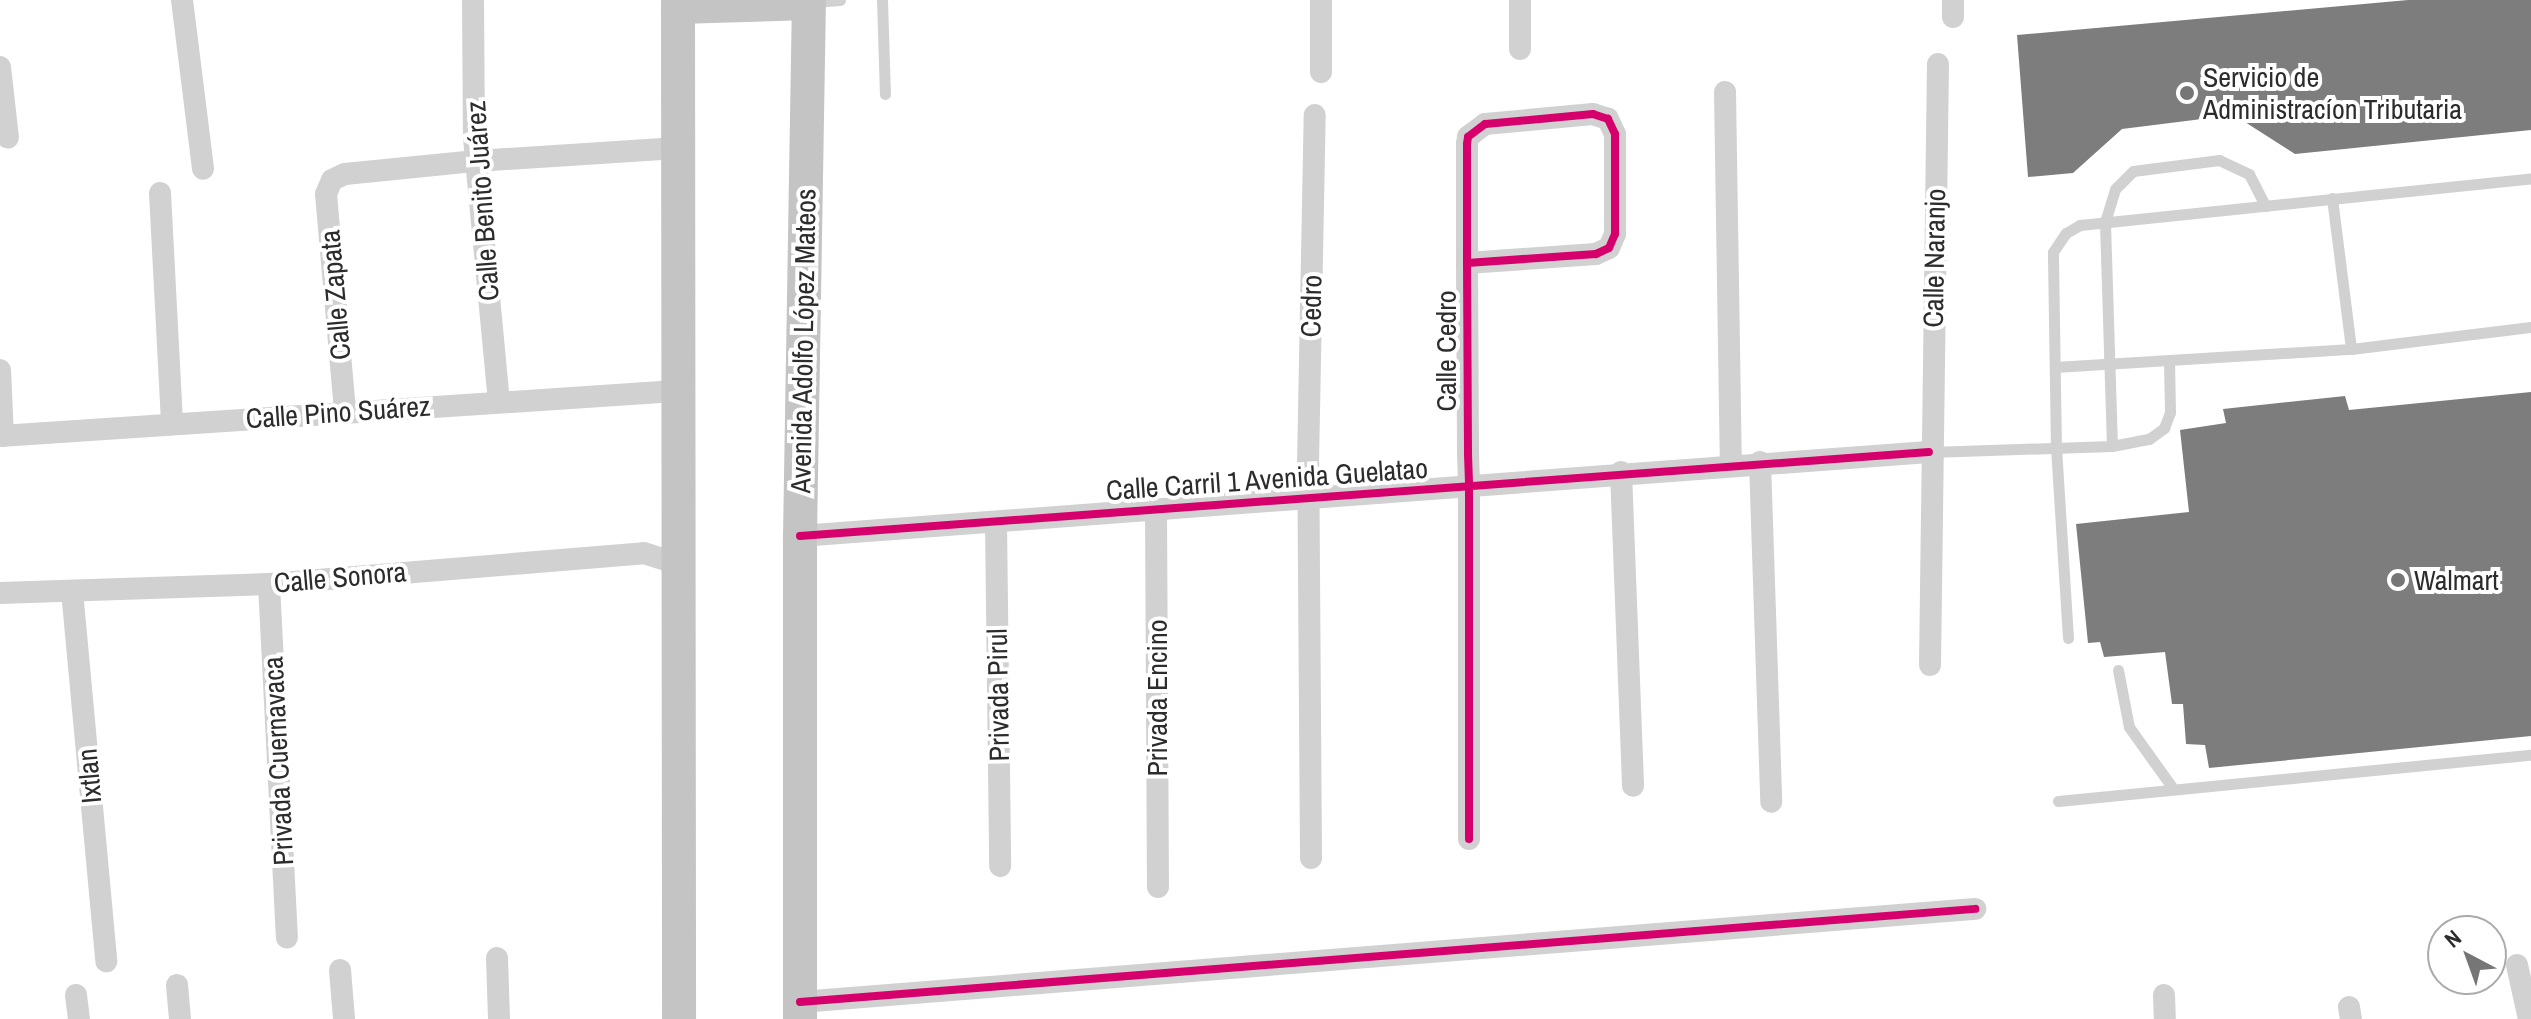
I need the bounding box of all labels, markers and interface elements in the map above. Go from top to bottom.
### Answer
place label: Servicio de Administracíon Tributaria [2203,60,2463,126]
marker: Servicio de Administracíon Tributaria [2178,84,2196,102]
street label: Calle Benito Juárez [458,100,506,302]
street label: Avenida Adolfo López Mateos [784,188,822,494]
street label: Calle Naranjo [1916,188,1952,328]
street label: Calle Zapata [313,229,357,361]
street label: Cedro [1294,274,1328,338]
street label: Calle Cedro [1429,290,1463,412]
street label: Calle Pino Suárez [245,389,431,435]
street label: Calle Carril 1 Avenida Guelatao [1104,451,1430,507]
street label: Calle Sonora [272,554,408,600]
place label: Walmart [2414,563,2499,597]
marker: Walmart [2389,571,2407,589]
street label: Privada Encino [1140,620,1174,776]
street label: Privada Pirul [980,628,1016,762]
street label: Privada Cuernavaca [256,656,300,866]
street label: Ixtlan [70,747,108,805]
north arrow [2427,915,2507,995]
text: N [2438,923,2467,954]

